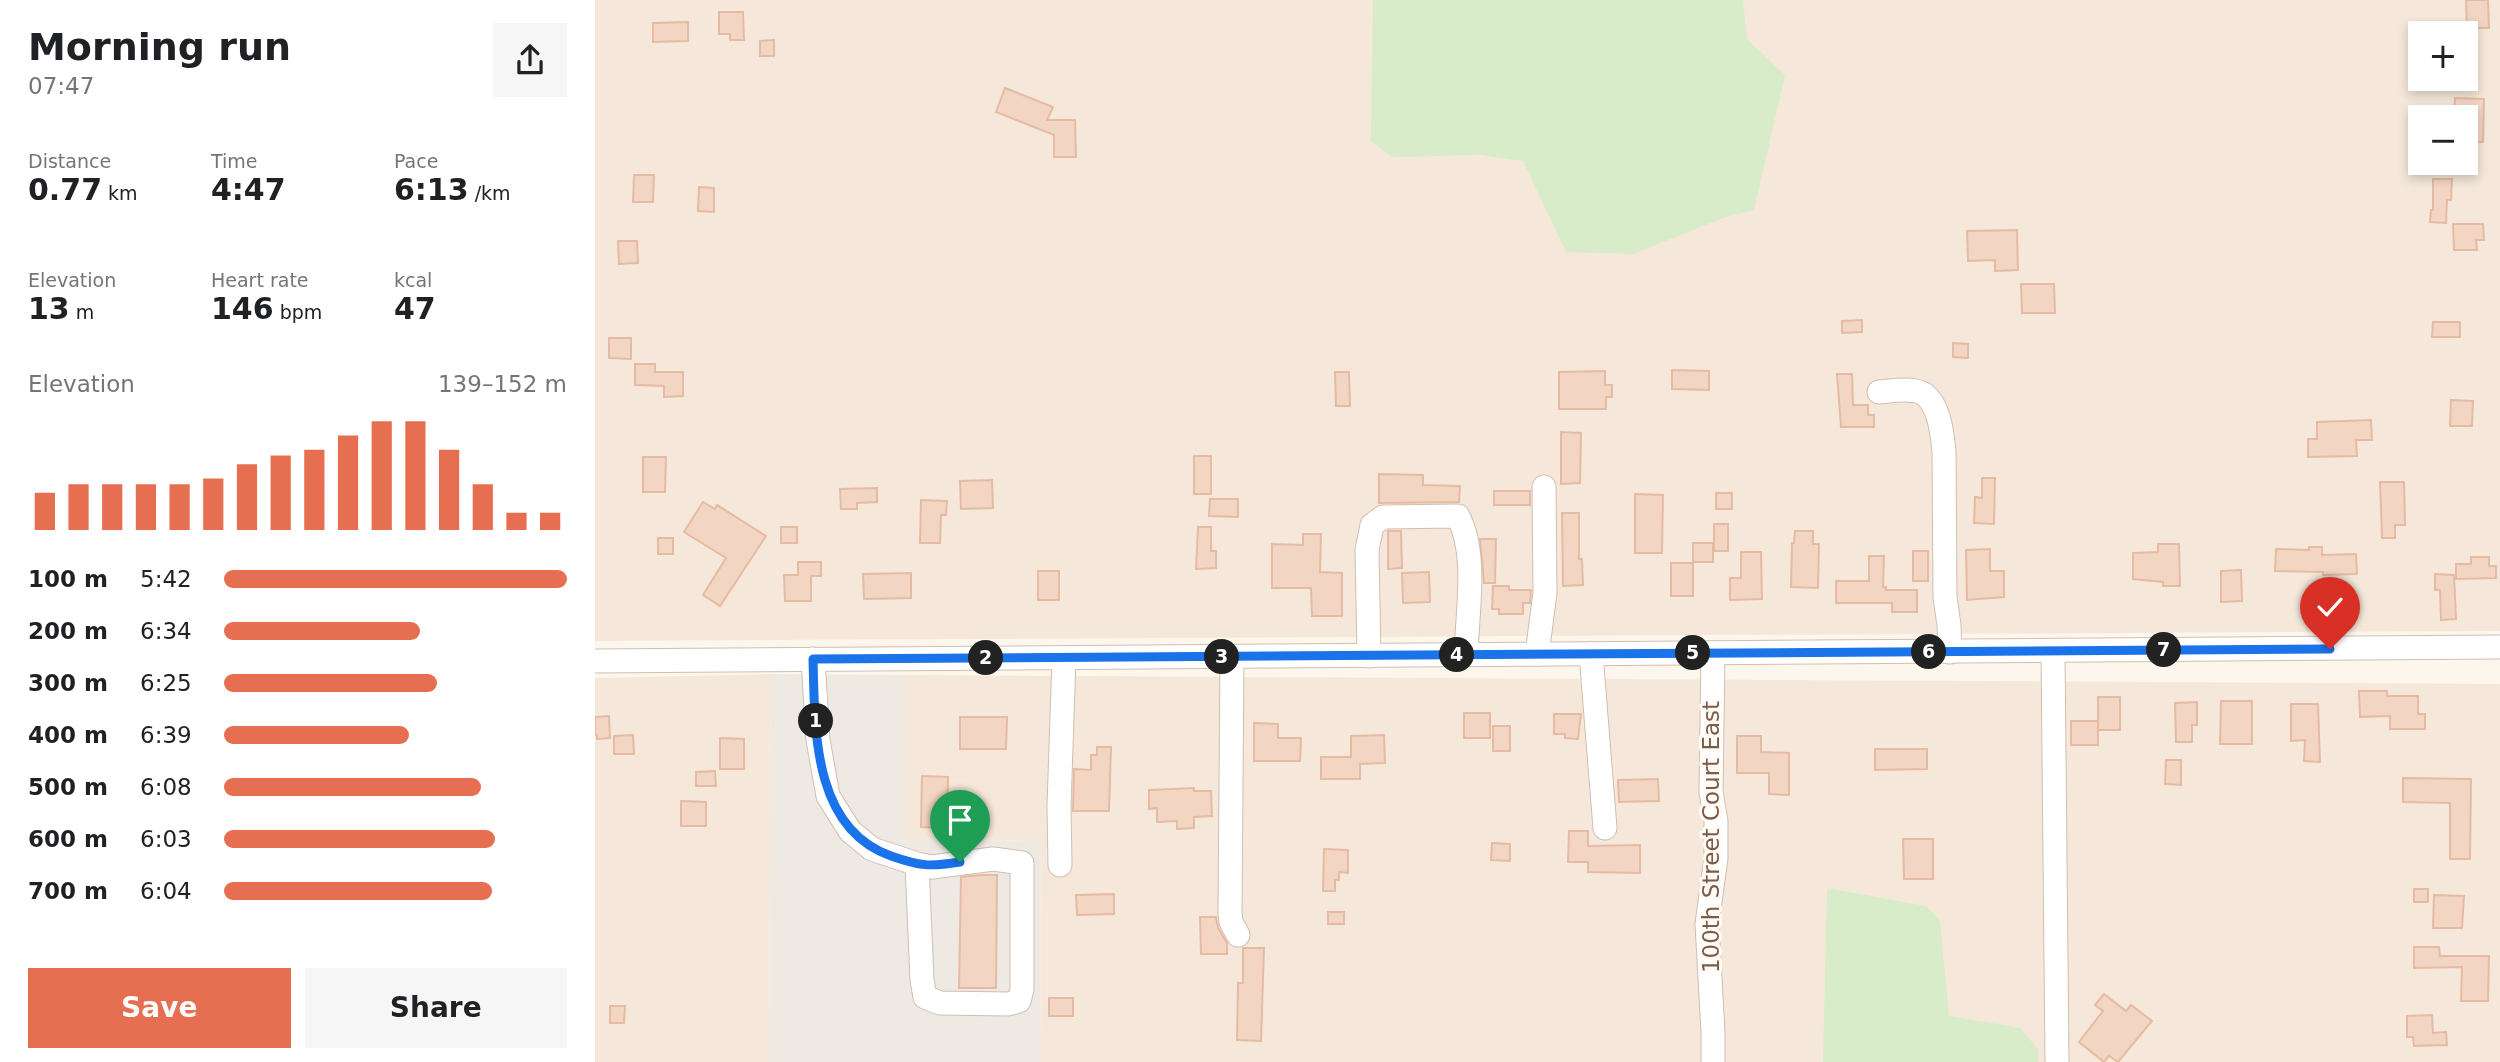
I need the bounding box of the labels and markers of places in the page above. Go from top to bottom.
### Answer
pin [2300,577,2360,649]
pin: 7 [2147,632,2181,668]
pin: 6 [1911,634,1947,670]
pin: 5 [1675,636,1711,670]
pin: 4 [1439,638,1475,672]
pin: 2 [969,640,1003,676]
pin: 3 [1205,640,1239,674]
pin: 1 [799,704,833,738]
pin [930,790,990,862]

